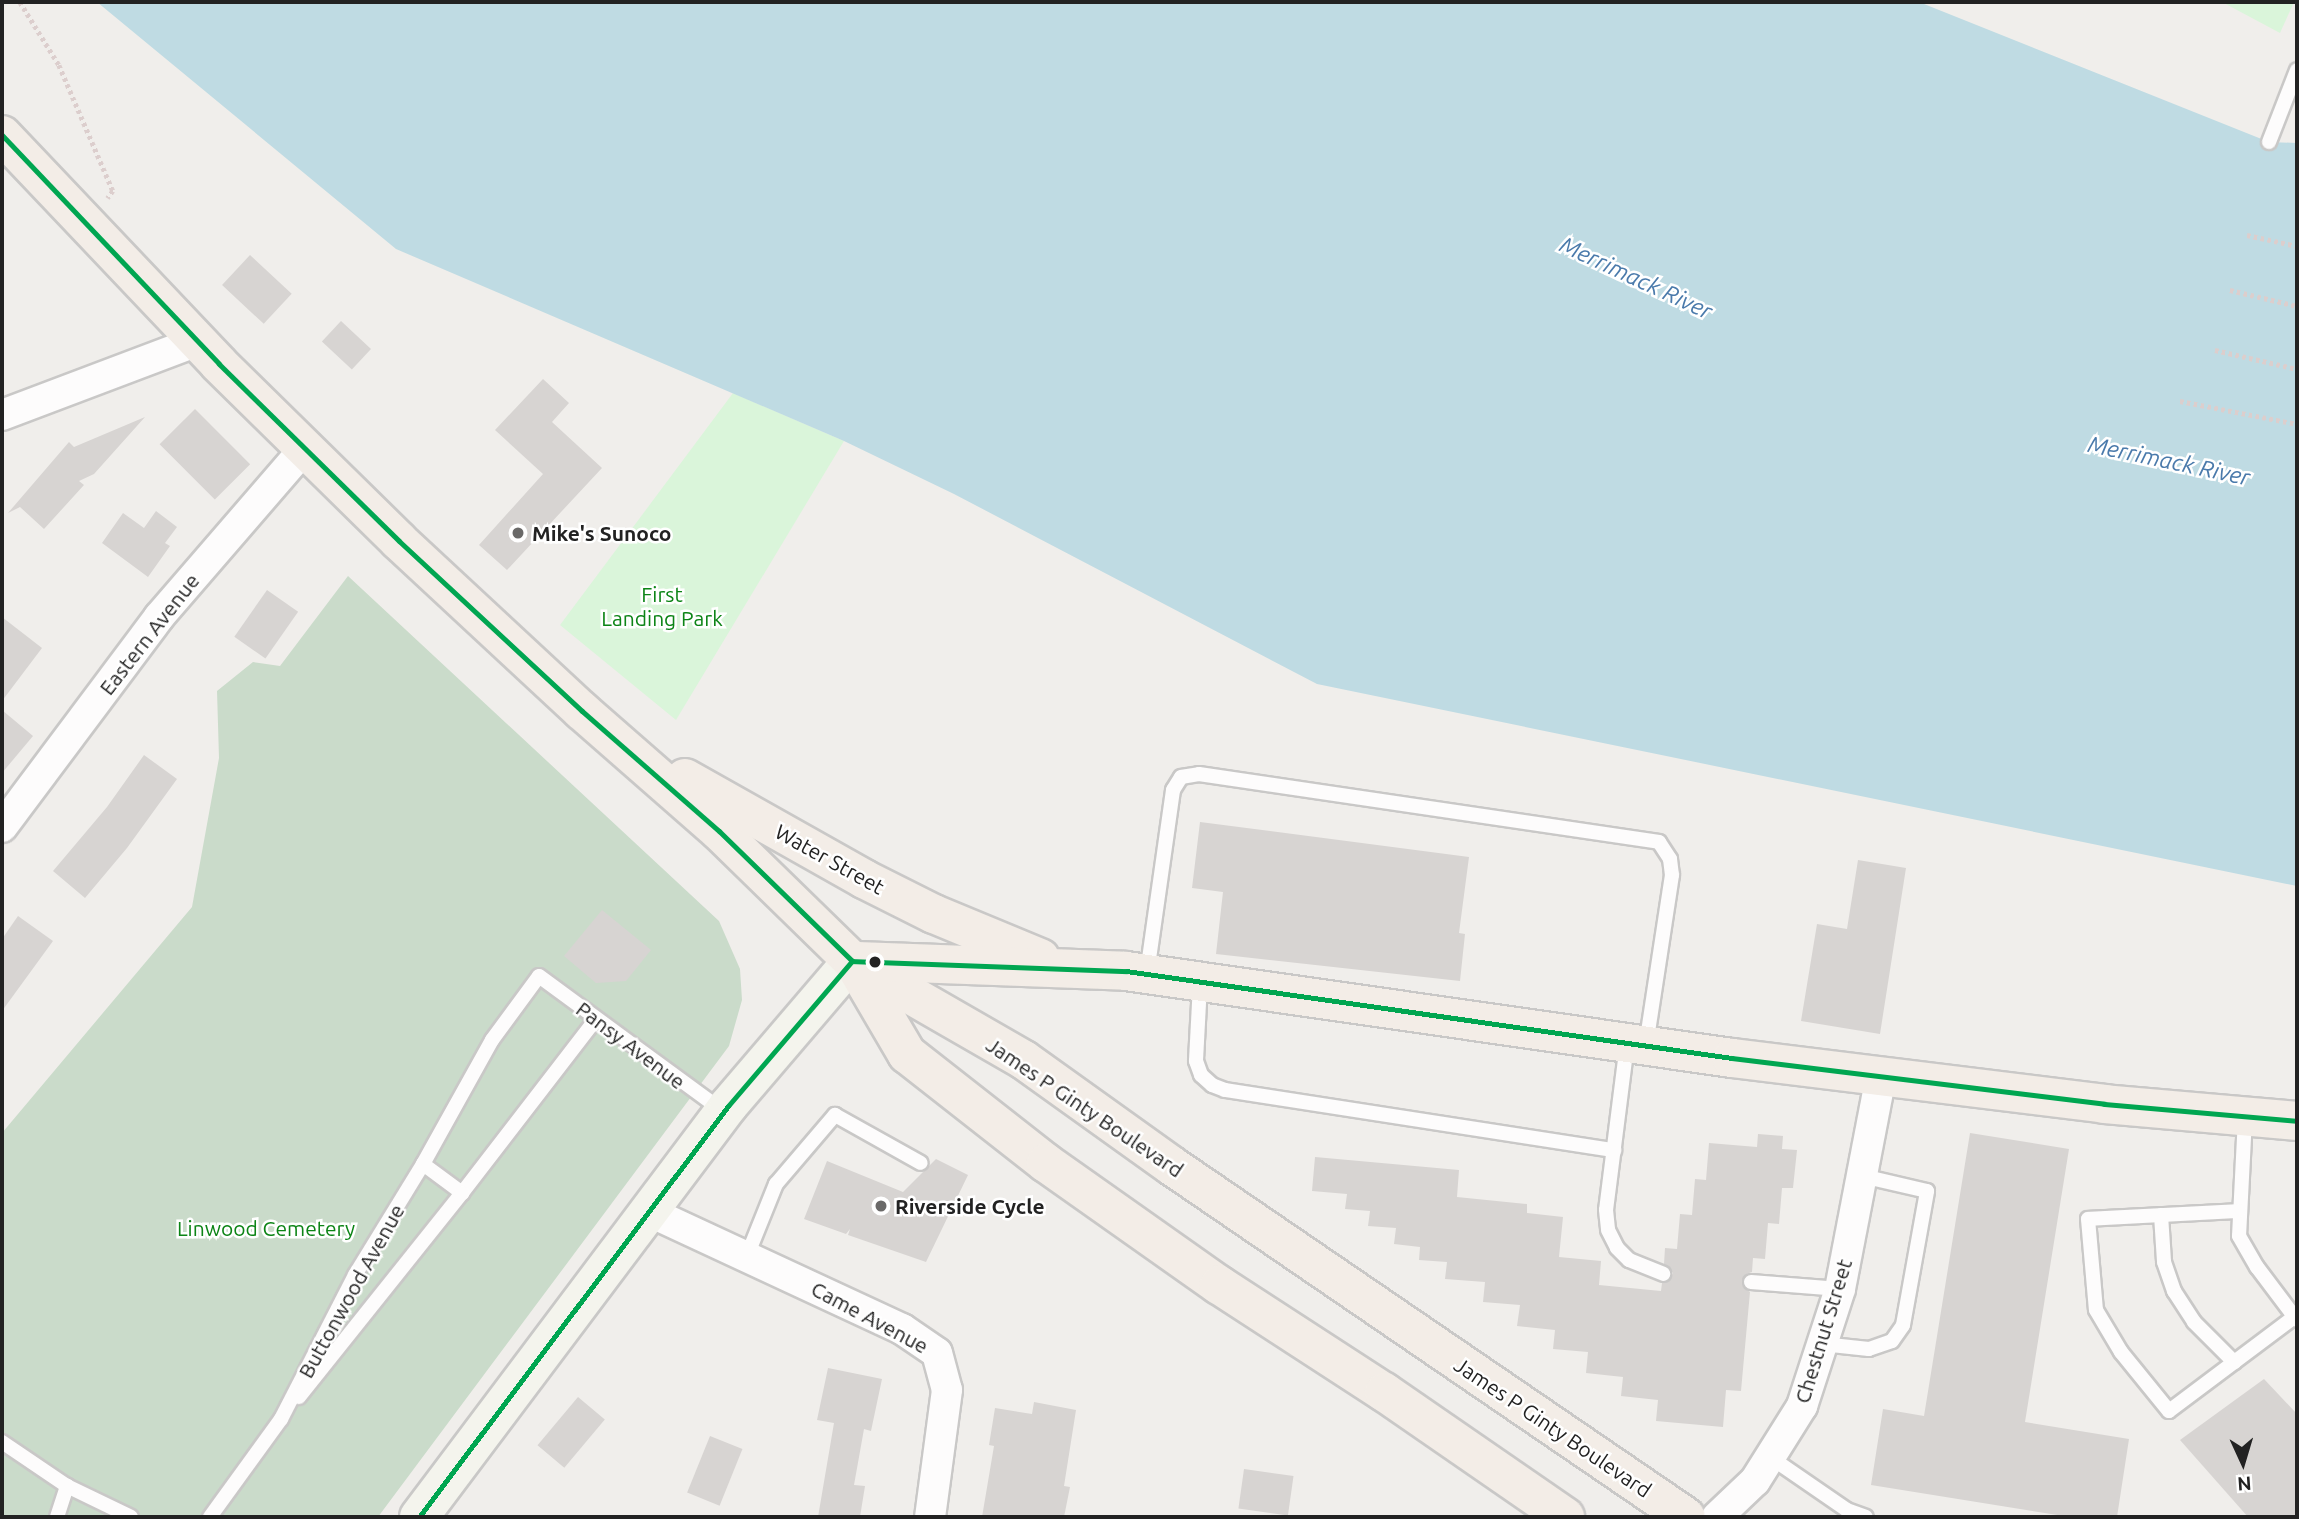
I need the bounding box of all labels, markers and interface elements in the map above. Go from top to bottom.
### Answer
water label: Merrimack River [1555,231,1717,325]
water label: Merrimack River [2085,430,2253,492]
place label: Mike's Sunoco [532,520,671,546]
marker: Mike's Sunoco [510,525,526,541]
street label: Eastern Avenue [94,568,204,700]
park label: First Landing Park [601,581,723,631]
street label: Water Street [771,819,889,899]
unlabelled marker [868,955,882,969]
street label: Pansy Avenue [572,996,690,1094]
street label: James P Ginty Boulevard [982,1032,1188,1182]
place label: Riverside Cycle [895,1193,1045,1219]
marker: Riverside Cycle [873,1198,889,1214]
street label: Buttonwood Avenue [293,1200,409,1382]
park label: Linwood Cemetery [177,1215,355,1241]
street label: Chestnut Street [1789,1256,1857,1406]
street label: Came Avenue [807,1276,933,1358]
street label: James P Ginty Boulevard [1450,1352,1656,1502]
north arrow [2208,1428,2278,1498]
text: N [2237,1472,2252,1495]

